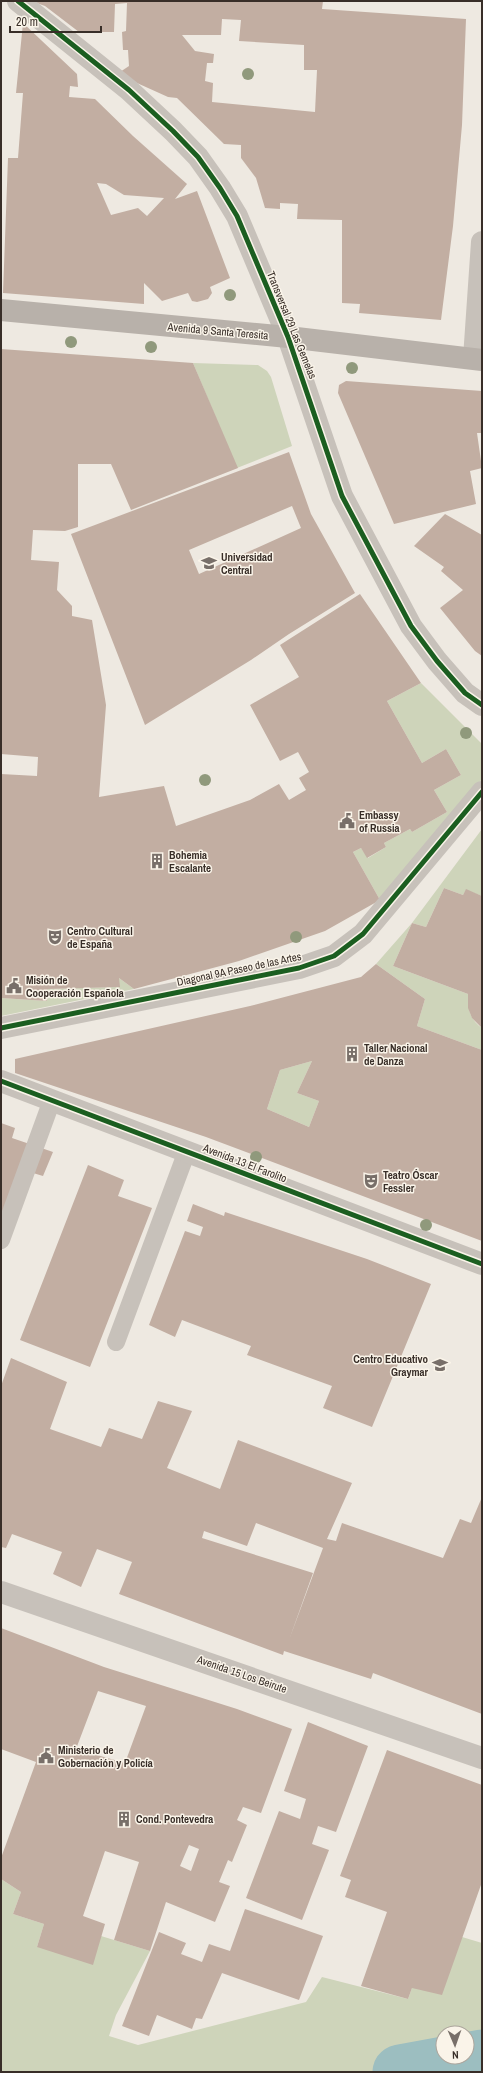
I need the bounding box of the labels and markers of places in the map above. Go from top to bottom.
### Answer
place label: Universidad Central [221,550,273,577]
school or university icon: Universidad Central [200,554,218,572]
place label: Embassy of Russia [359,808,400,835]
public building icon: Embassy of Russia [338,812,356,830]
place label: Bohemia Escalante [169,848,211,875]
building icon: Bohemia Escalante [148,852,166,870]
place label: Centro Cultural de España [67,924,133,951]
theatre icon: Centro Cultural de España [46,928,64,946]
place label: Misión de Cooperación Española [26,973,124,1000]
public building icon: Misión de Cooperación Española [5,977,23,995]
place label: Taller Nacional de Danza [364,1041,428,1068]
building icon: Taller Nacional de Danza [343,1045,361,1063]
place label: Teatro Óscar Fessler [383,1168,438,1195]
theatre icon: Teatro Óscar Fessler [362,1172,380,1190]
place label: Centro Educativo Graymar [353,1352,428,1379]
school or university icon: Centro Educativo Graymar [431,1356,449,1374]
place label: Ministerio de Gobernación y Policía [58,1743,153,1770]
public building icon: Ministerio de Gobernación y Policía [37,1747,55,1765]
building icon: Cond. Pontevedra [115,1810,133,1828]
place label: Cond. Pontevedra [136,1812,213,1826]

